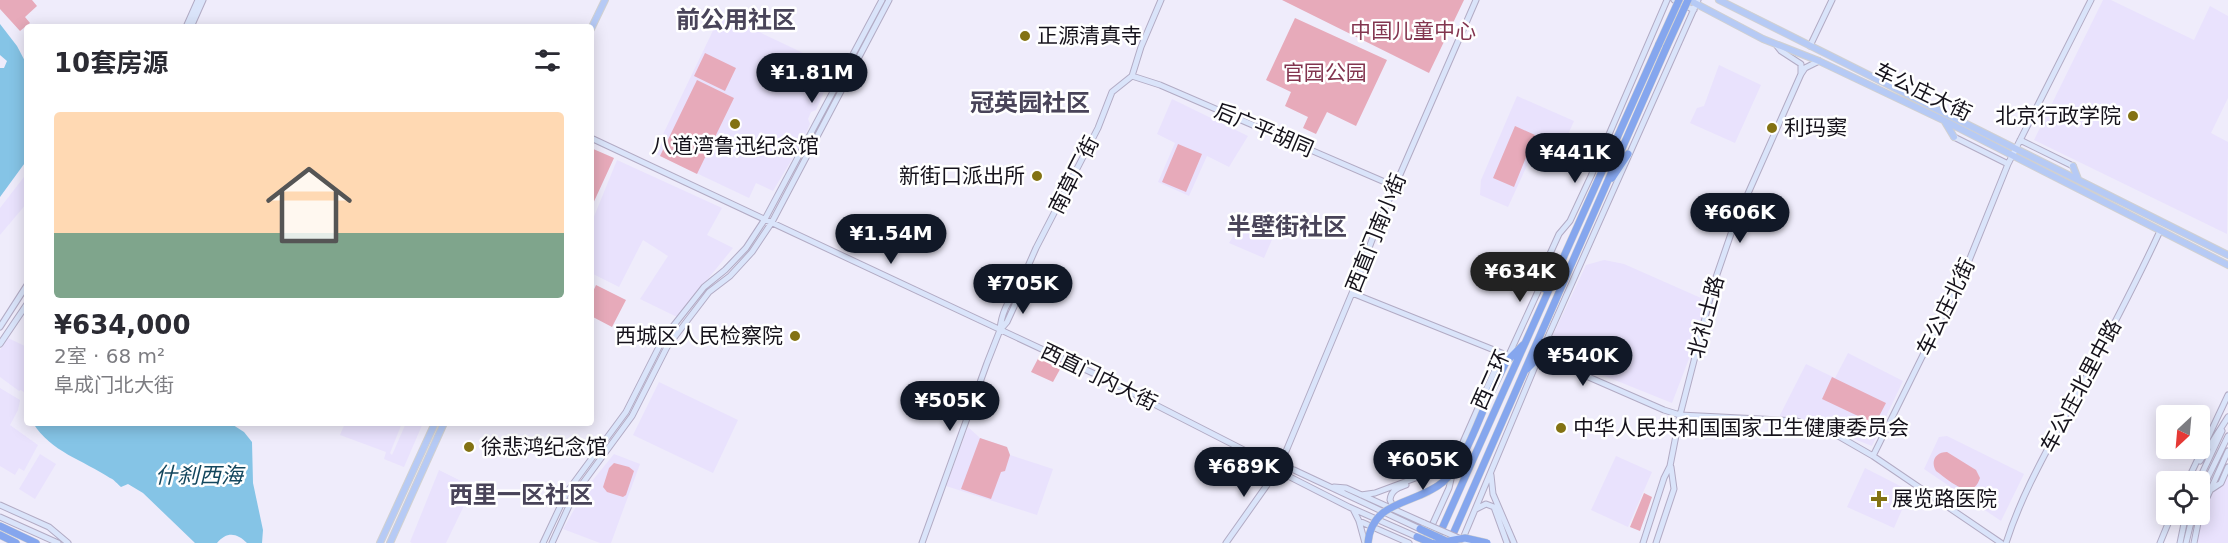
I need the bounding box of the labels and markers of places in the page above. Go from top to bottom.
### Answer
place label: 正源清真寺 [1037,24,1142,48]
marker: 正源清真寺 [1018,29,1032,43]
pin: ¥1.81M [763,53,861,104]
place label: 北京行政学院 [1995,104,2121,128]
marker: 北京行政学院 [2126,109,2140,123]
place label: 利玛窦 [1784,116,1847,140]
marker: 八道湾鲁迅纪念馆 [728,117,742,131]
marker: 利玛窦 [1765,121,1779,135]
pin: ¥441K [1533,133,1617,184]
place label: 八道湾鲁迅纪念馆 [651,134,819,158]
place label: 新街口派出所 [899,164,1025,188]
marker: 新街口派出所 [1030,169,1044,183]
pin: ¥606K [1698,193,1782,244]
pin: ¥1.54M [842,214,940,265]
pin: ¥634K [1478,252,1562,303]
pin: ¥705K [981,264,1065,315]
place label: 西城区人民检察院 [615,324,783,348]
marker: 西城区人民检察院 [788,329,802,343]
pin: ¥540K [1541,336,1625,387]
pin: ¥505K [908,381,992,432]
place label: 中华人民共和国国家卫生健康委员会 [1573,416,1909,440]
marker: 中华人民共和国国家卫生健康委员会 [1554,421,1568,435]
place label: 徐悲鸿纪念馆 [481,435,607,459]
marker: 徐悲鸿纪念馆 [462,440,476,454]
pin: ¥605K [1381,440,1465,491]
pin: ¥689K [1202,447,1286,498]
place label: 展览路医院 [1892,487,1997,511]
marker: 展览路医院 [1870,490,1888,508]

